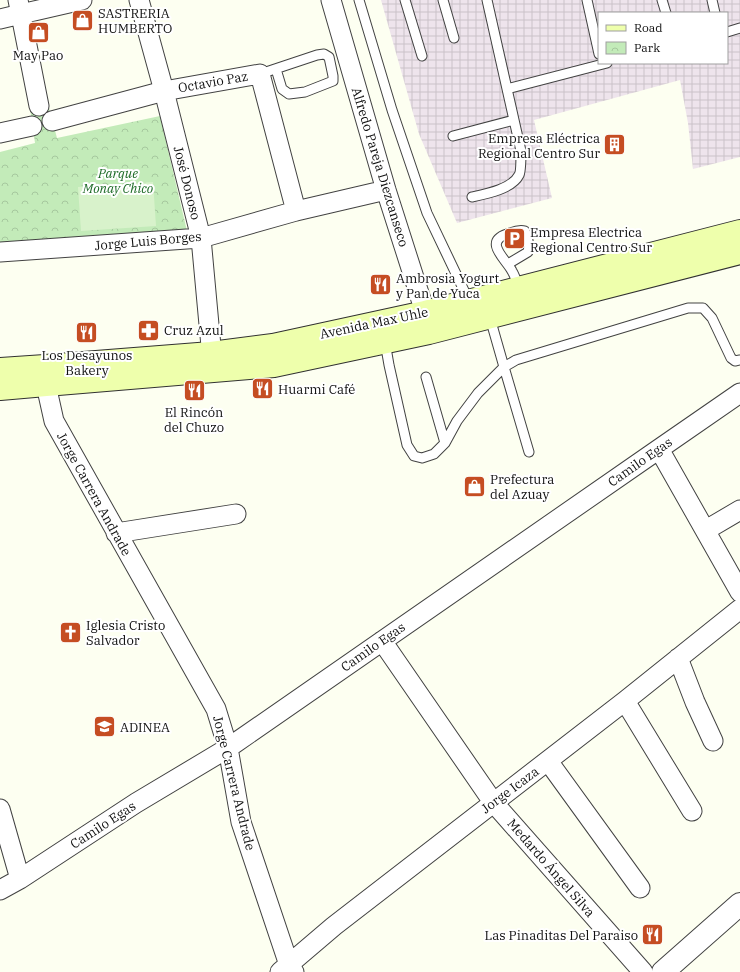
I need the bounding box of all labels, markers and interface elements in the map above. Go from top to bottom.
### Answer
place label: SASTRERIA HUMBERTO [98,5,172,37]
shop icon: SASTRERIA HUMBERTO [70,7,96,33]
legend [598,12,728,64]
shop icon: May Pao [25,20,51,46]
text: Road [634,20,663,35]
text: Park [634,40,660,55]
place label: May Pao [13,47,63,64]
street label: Octavio Paz [177,68,249,96]
street label: Alfredo Pareja Diezcanseco [348,85,412,249]
place label: Empresa Eléctrica Regional Centro Sur [478,130,600,162]
building icon: Empresa Eléctrica Regional Centro Sur [602,132,628,158]
street label: José Donoso [170,144,204,222]
park label: Parque Monay Chico [82,165,153,197]
place label: Empresa Electrica Regional Centro Sur [530,224,652,256]
parking icon: Empresa Electrica Regional Centro Sur [501,226,527,252]
street label: Jorge Luis Borges [94,228,202,254]
place label: Ambrosia Yogurt y Pan de Yuca [396,270,499,302]
restaurant icon: Ambrosia Yogurt y Pan de Yuca [367,272,393,298]
street label: Avenida Max Uhle [318,303,430,343]
pharmacy icon: Cruz Azul [136,317,162,343]
restaurant icon: Los Desayunos Bakery [74,320,100,346]
place label: Cruz Azul [164,322,224,339]
place label: Los Desayunos Bakery [42,347,132,379]
restaurant icon: Huarmi Café [249,376,275,402]
restaurant icon: El Rincón del Chuzo [181,377,207,403]
place label: Huarmi Café [278,381,355,398]
place label: El Rincón del Chuzo [164,404,224,436]
street label: Jorge Carrera Andrade [53,429,135,559]
street label: Camilo Egas [604,434,676,490]
place label: Prefectura del Azuay [490,471,554,503]
shop icon: Prefectura del Azuay [462,473,488,499]
place label: Iglesia Cristo Salvador [86,617,165,649]
church icon: Iglesia Cristo Salvador [58,619,84,645]
street label: Camilo Egas [337,619,409,675]
school or university icon: ADINEA [92,714,118,740]
street label: Jorge Carrera Andrade [209,714,259,852]
place label: ADINEA [120,719,170,736]
street label: Jorge Icaza [478,763,542,817]
street label: Camilo Egas [67,797,139,853]
street label: Medardo Ángel Silva [504,815,598,921]
restaurant icon: Las Pinaditas Del Paraiso [640,922,666,948]
place label: Las Pinaditas Del Paraiso [484,927,638,944]

